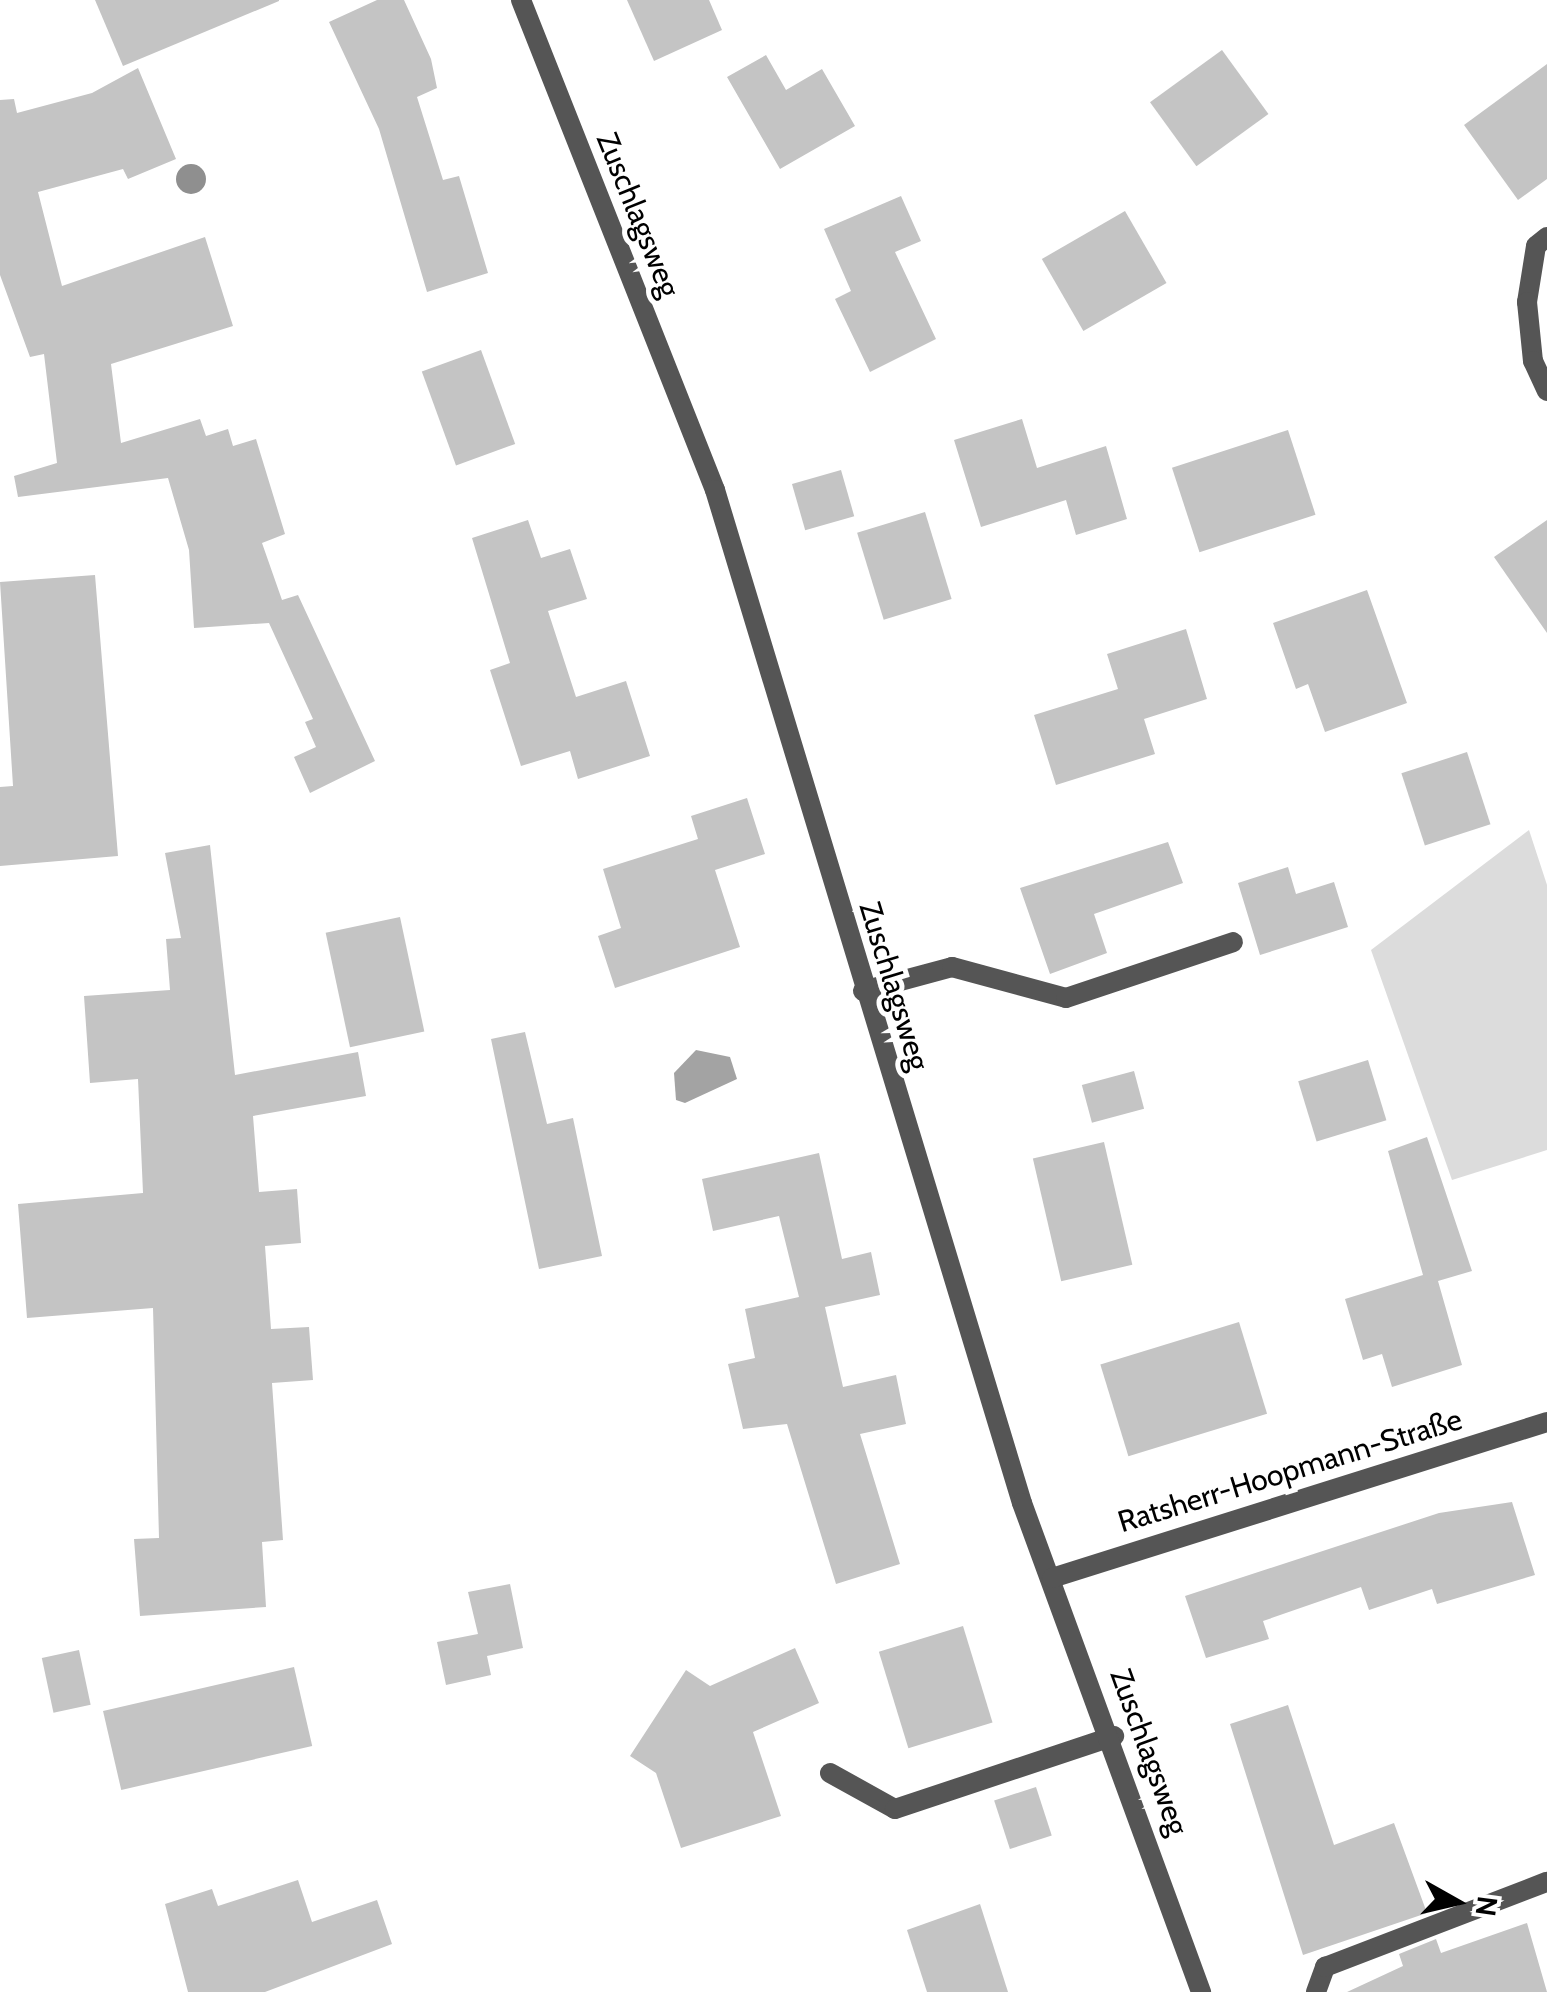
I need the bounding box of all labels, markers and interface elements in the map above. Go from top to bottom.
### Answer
street label: Zuschlagsweg [589,127,687,303]
street label: Zuschlagsweg [851,897,937,1075]
street label: Ratsherr-Hoopmann-Straße [1114,1402,1466,1540]
street label: Zuschlagsweg [1102,1664,1196,1840]
north arrow [1407,1852,1507,1952]
text: N [1468,1894,1505,1918]

